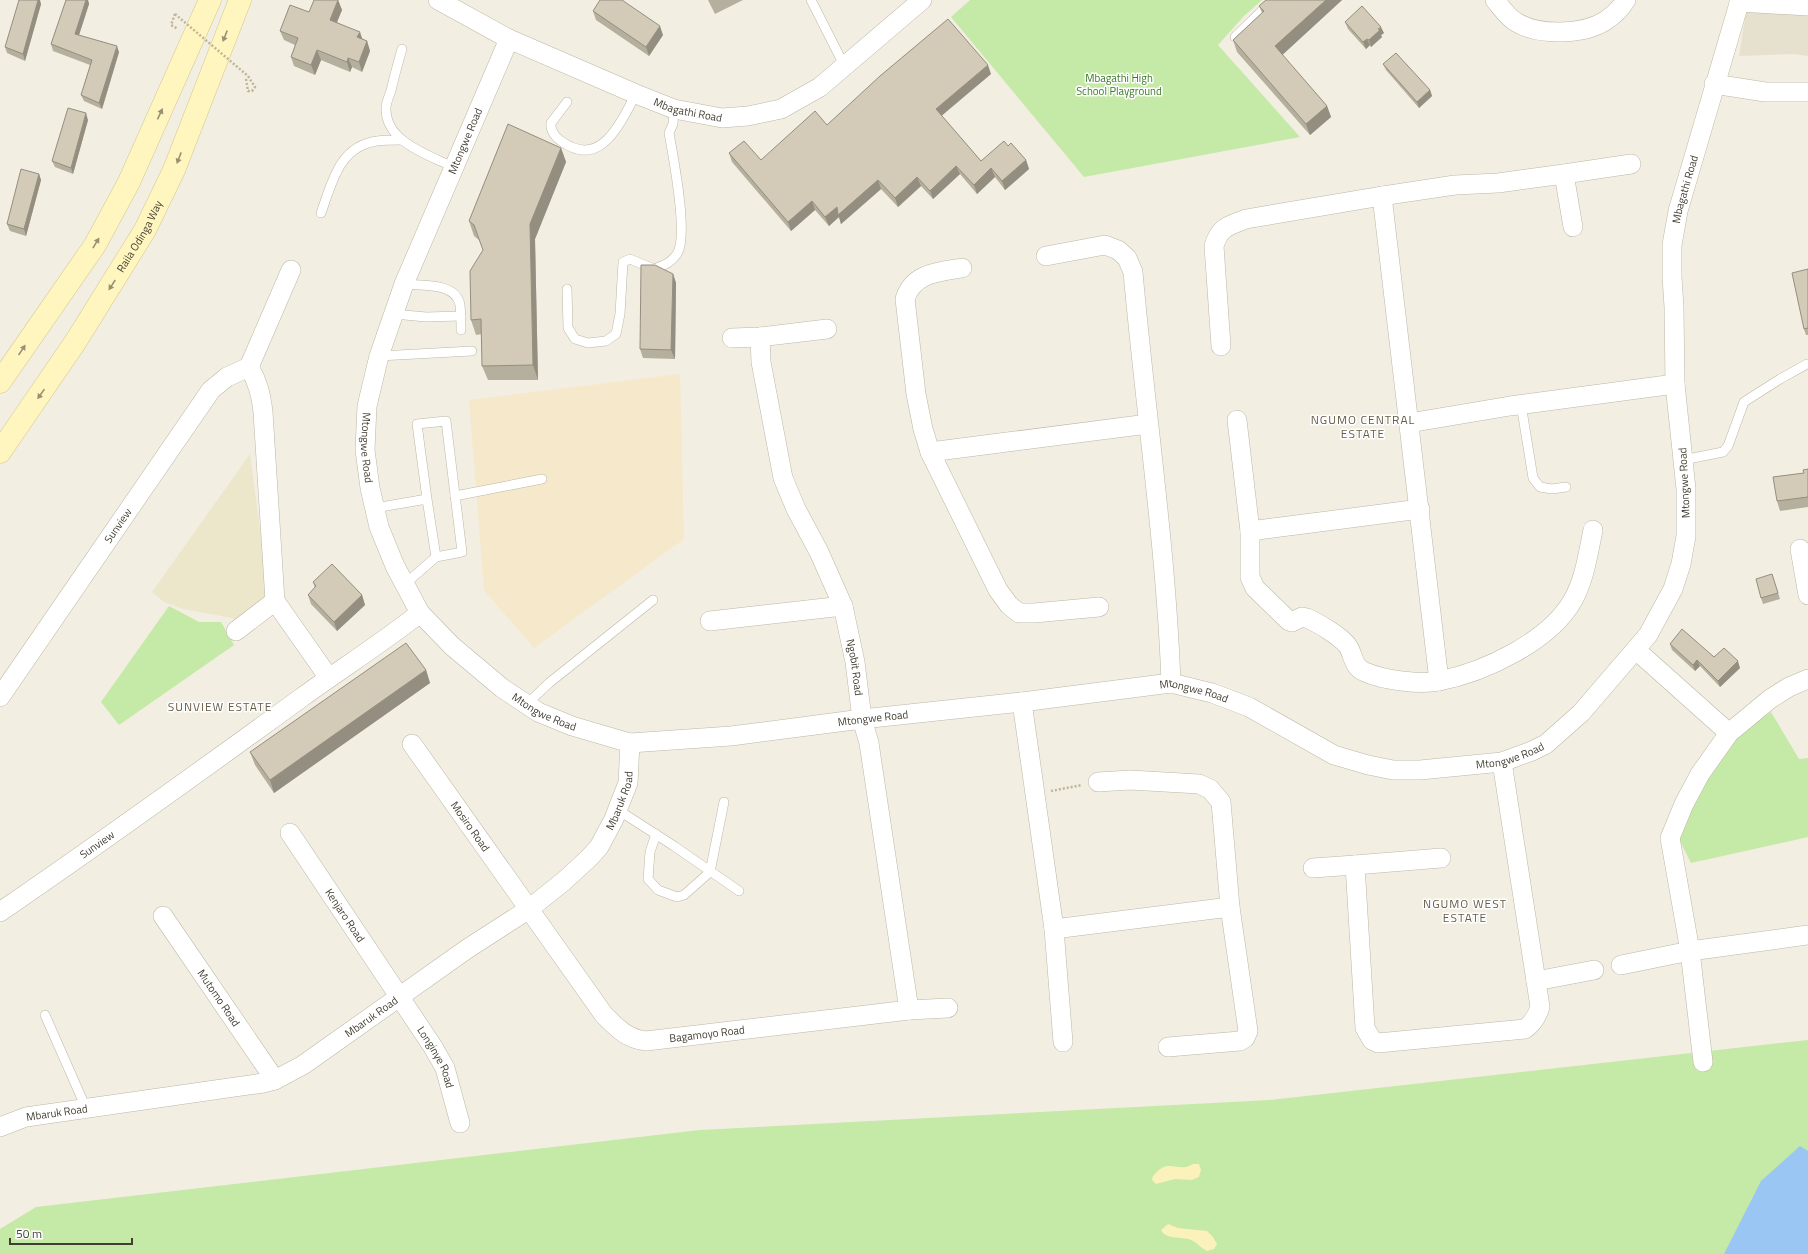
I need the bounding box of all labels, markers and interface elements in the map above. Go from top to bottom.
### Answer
one-way arrow [222,31,228,42]
park label: Mbagathi High School Playground [1076,70,1162,99]
street label: Mbagathi Road [651,94,724,126]
street label: Mtongwe Road [444,105,486,177]
one-way arrow [157,109,163,120]
one-way arrow [175,152,181,164]
street label: Mbagathi Road [1668,153,1702,225]
street label: Raila Odinga Way [113,197,166,275]
one-way arrow [92,237,99,249]
one-way arrow [108,279,115,291]
one-way arrow [18,345,26,355]
one-way arrow [37,388,45,399]
district label: NGUMO CENTRAL ESTATE [1311,410,1415,443]
street label: Mtongwe Road [357,412,377,484]
street label: Mtongwe Road [1674,447,1694,519]
street label: Sunview [100,504,136,546]
street label: Ngobit Road [842,637,867,697]
street label: Mtongwe Road [1159,675,1231,707]
street label: Mtongwe Road [509,689,578,735]
district label: SUNVIEW ESTATE [168,697,272,716]
street label: Mtongwe Road [837,706,909,730]
street label: Mtongwe Road [1475,738,1547,773]
street label: Mbaruk Road [602,771,637,833]
street label: Mosiro Road [447,798,494,855]
street label: Sunview [76,826,118,862]
street label: Kenjaro Road [321,885,369,945]
district label: NGUMO WEST ESTATE [1423,894,1507,927]
street label: Mutomo Road [194,966,244,1030]
street label: Mbaruk Road [341,992,401,1041]
street label: Bagamoyo Road [668,1021,746,1046]
street label: Longinye Road [413,1023,458,1090]
street label: Mbaruk Road [25,1100,89,1125]
scale bar [10,1220,132,1246]
text: 50 m [16,1224,42,1243]

